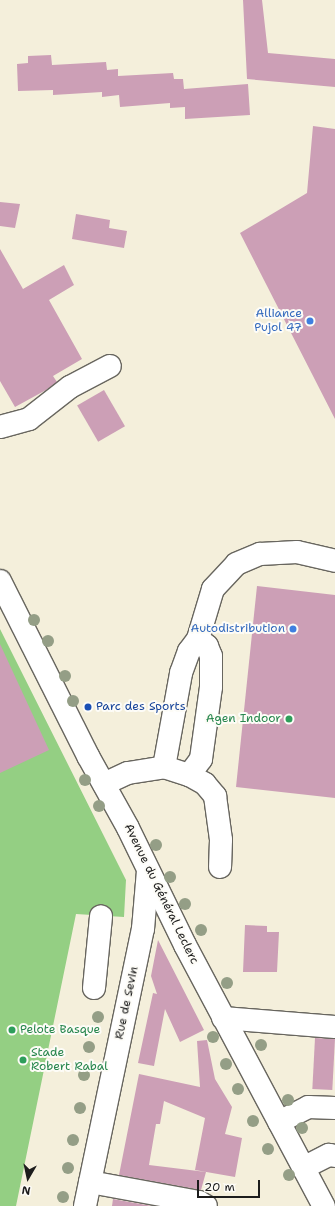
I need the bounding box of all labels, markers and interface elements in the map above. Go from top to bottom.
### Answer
place label: Alliance Pujol 47 [254,307,302,335]
marker: Alliance Pujol 47 [305,316,315,326]
place label: Autodistribution [190,622,285,636]
marker: Autodistribution [288,624,298,634]
place label: Parc des Sports [96,700,186,714]
marker: Parc des Sports [83,702,93,712]
place label: Agen Indoor [206,712,281,726]
marker: Agen Indoor [284,714,294,724]
street label: Avenue du Général Leclerc [121,821,201,967]
street label: Rue de Sevin [112,965,142,1041]
place label: Pelote Basque [20,1023,100,1037]
marker: Pelote Basque [7,1025,17,1035]
place label: Stade Robert Rabal [31,1046,108,1074]
marker: Stade Robert Rabal [18,1055,28,1065]
north arrow [8,1158,48,1198]
scale bar [199,1172,262,1198]
text: 20 m [204,1179,235,1195]
text: N [21,1182,32,1198]

